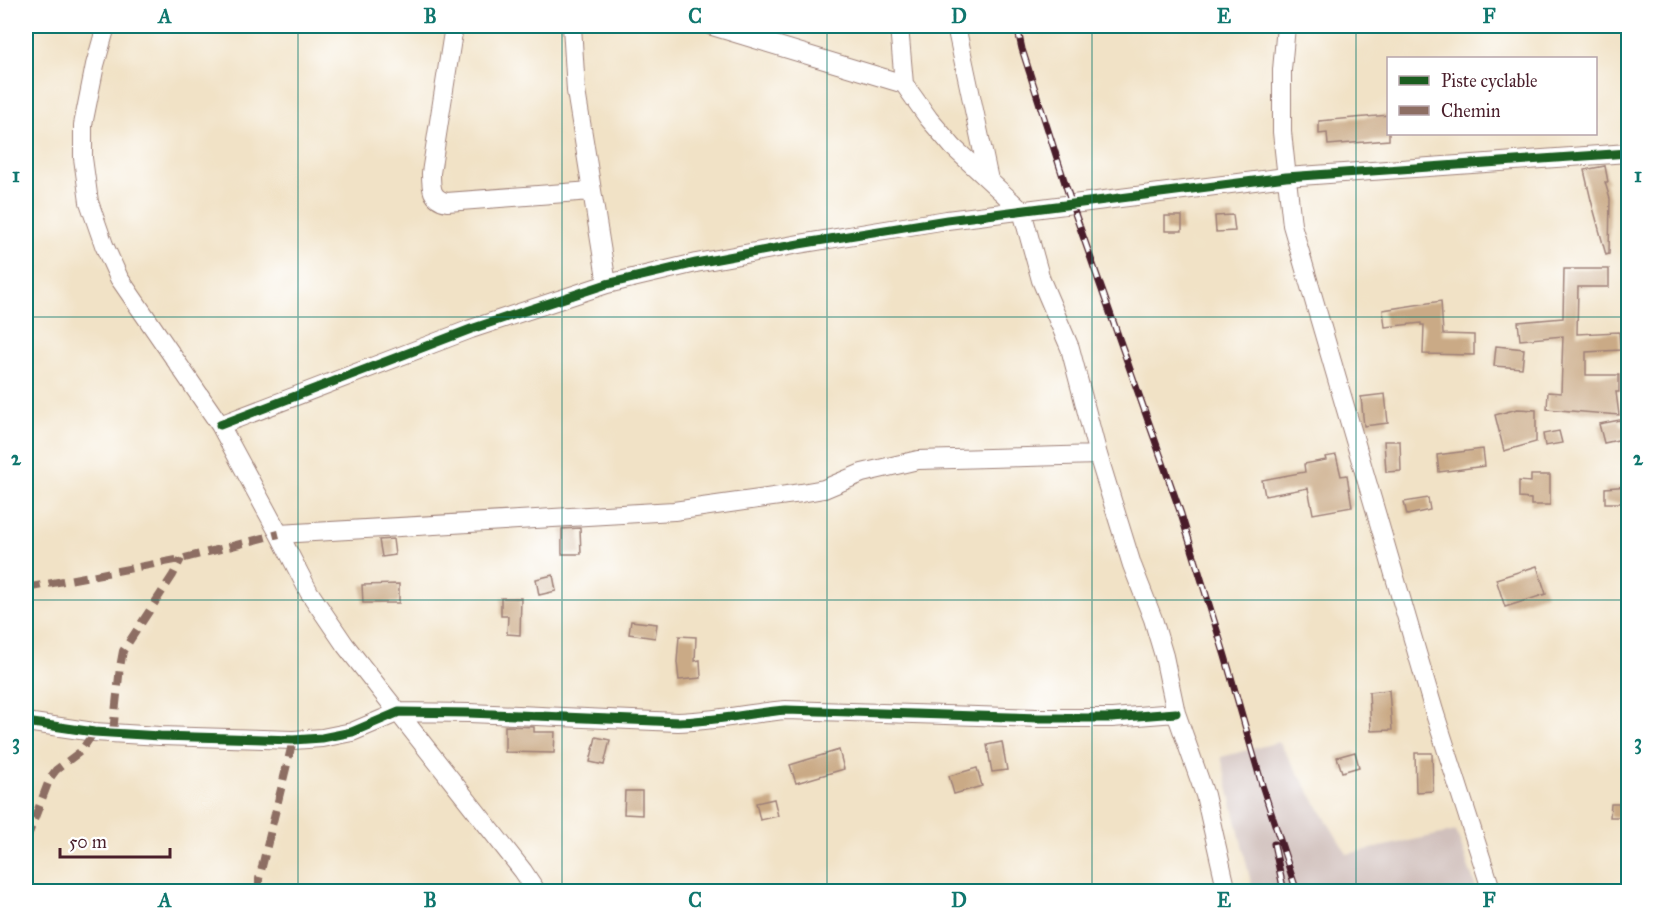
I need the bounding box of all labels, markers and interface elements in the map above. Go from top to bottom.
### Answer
text: A [156,4,172,28]
text: B [423,4,437,28]
text: C [688,4,702,28]
text: D [951,4,967,28]
text: E [1217,4,1232,28]
text: F [1482,4,1496,28]
legend [1387,57,1597,135]
text: Piste cyclable [1441,70,1538,92]
text: Chemin [1441,100,1501,122]
text: 1 [12,163,20,187]
text: 1 [1634,163,1642,187]
text: 2 [11,446,22,470]
text: 2 [1633,446,1644,470]
text: 3 [12,730,20,755]
text: 3 [1634,730,1642,755]
scale bar [60,821,170,859]
text: 50 m [69,831,107,853]
text: A [156,888,172,912]
text: B [423,888,437,912]
text: C [688,888,702,912]
text: D [951,888,967,912]
text: E [1217,888,1232,912]
text: F [1482,888,1496,912]

